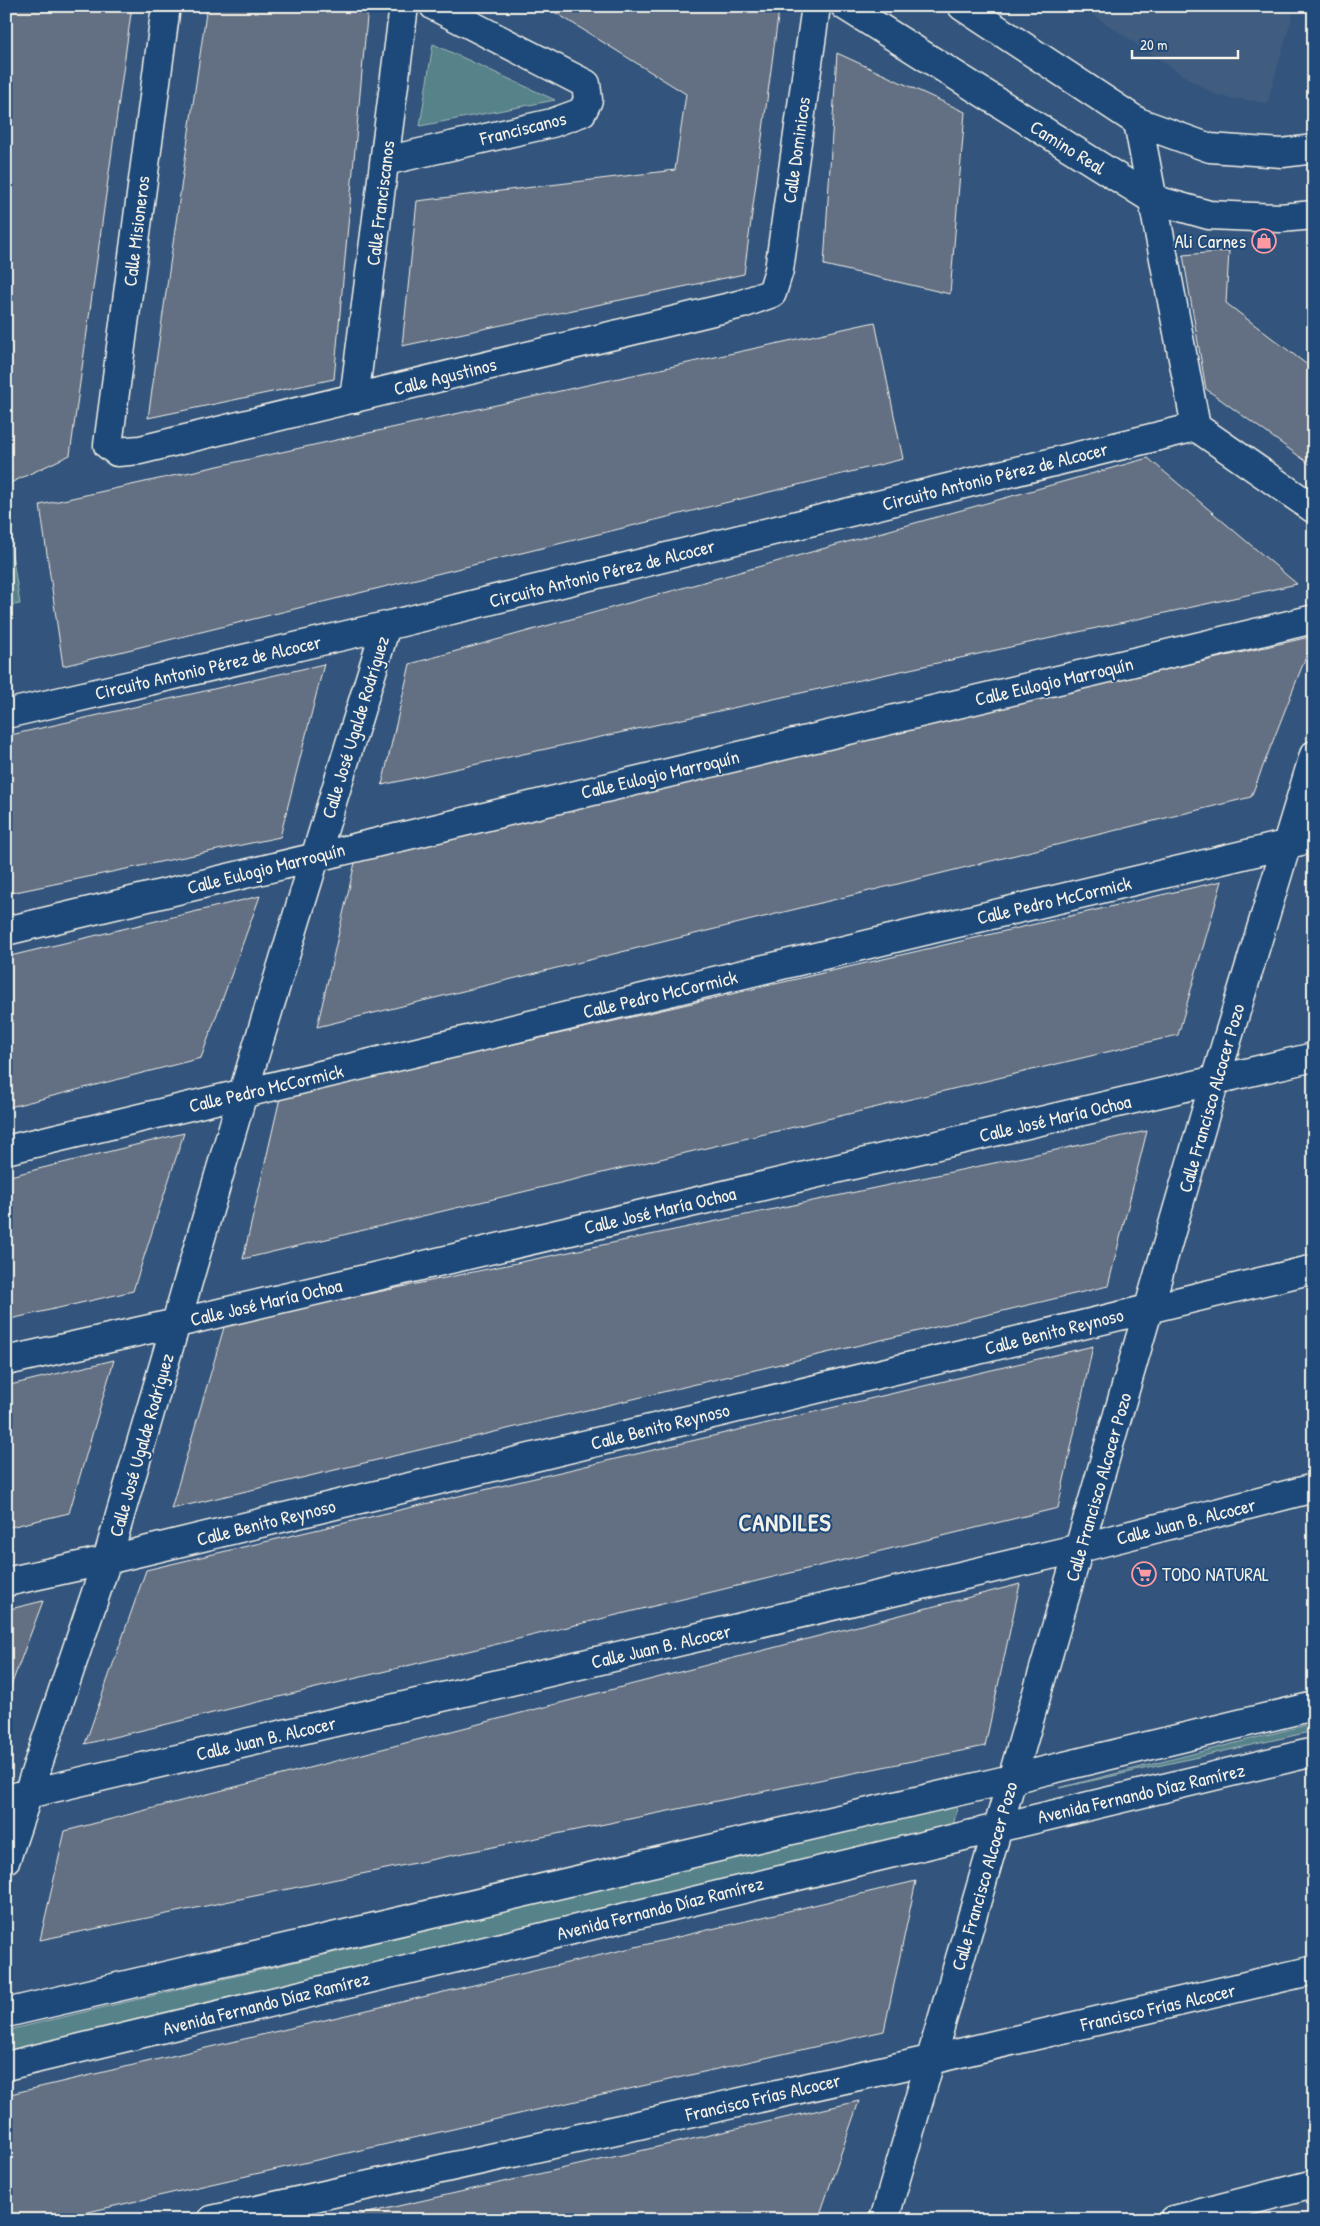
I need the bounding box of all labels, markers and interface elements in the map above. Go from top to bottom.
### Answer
scale bar [1132,28,1239,60]
text: 20 m [1140,34,1167,55]
street label: Calle Dominicos [776,95,816,205]
street label: Franciscanos [476,105,569,151]
street label: Camino Real [1025,114,1111,181]
street label: Calle Franciscanos [359,139,401,267]
street label: Calle Misioneros [116,174,156,288]
place label: Ali Carnes [1174,228,1246,254]
shop icon: Ali Carnes [1251,228,1277,254]
street label: Calle Agustinos [391,351,499,401]
street label: Circuito Antonio Pérez de Alcocer [879,435,1111,517]
street label: Circuito Antonio Pérez de Alcocer [486,532,718,614]
street label: Circuito Antonio Pérez de Alcocer [92,628,324,706]
street label: Calle José Ugalde Rodríguez [315,632,395,822]
street label: Calle Eulogio Marroquín [972,650,1136,712]
street label: Calle Eulogio Marroquín [578,743,742,805]
street label: Calle Eulogio Marroquín [184,836,348,900]
street label: Calle Pedro McCormick [974,870,1134,930]
street label: Calle Pedro McCormick [580,964,740,1024]
street label: Calle Francisco Alcocer Pozo [1172,1000,1251,1195]
street label: Calle Pedro McCormick [186,1058,346,1118]
street label: Calle José María Ochoa [977,1088,1134,1148]
street label: Calle José María Ochoa [582,1180,739,1240]
street label: Calle José María Ochoa [188,1272,345,1332]
street label: Calle Benito Reynoso [982,1301,1126,1361]
street label: Calle José Ugalde Rodríguez [102,1350,180,1540]
street label: Calle Francisco Alcocer Pozo [1059,1389,1138,1584]
street label: Calle Benito Reynoso [588,1396,732,1456]
street label: Calle Juan B. Alcocer [1114,1491,1259,1551]
street label: Calle Benito Reynoso [194,1492,338,1552]
district label: CANDILES [738,1506,832,1538]
supermarket icon: TODO NATURAL [1131,1561,1157,1587]
place label: TODO NATURAL [1162,1561,1269,1587]
street label: Calle Juan B. Alcocer [589,1617,734,1675]
street label: Calle Juan B. Alcocer [194,1709,339,1767]
street label: Avenida Fernando Díaz Ramírez [1035,1756,1247,1830]
street label: Calle Francisco Alcocer Pozo [945,1778,1024,1973]
street label: Avenida Fernando Díaz Ramírez [554,1870,766,1946]
street label: Avenida Fernando Díaz Ramírez [160,1965,372,2041]
street label: Francisco Frías Alcocer [1077,1976,1239,2038]
street label: Francisco Frías Alcocer [682,2066,844,2128]

